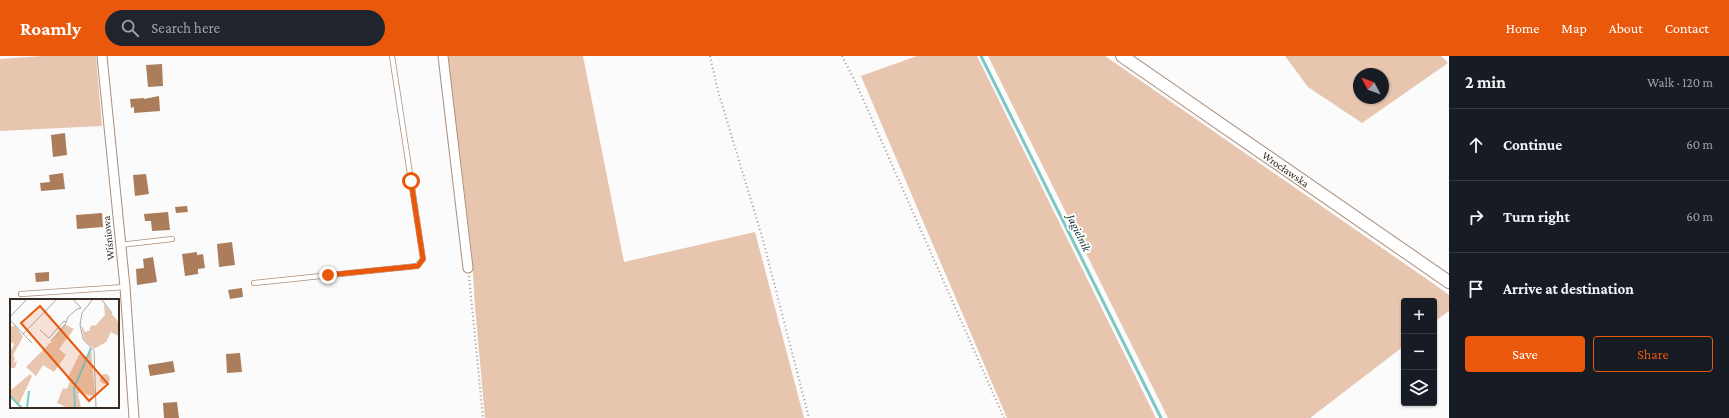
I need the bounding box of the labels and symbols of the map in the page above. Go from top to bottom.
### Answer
north arrow [1353,68,1389,104]
street label: Wrocławska [1260,149,1311,189]
route start [402,172,420,190]
water label: Jagielnik [1063,210,1094,255]
street label: Wiśniowa [100,215,116,261]
route end [319,266,337,284]
inset map [10,299,119,408]

